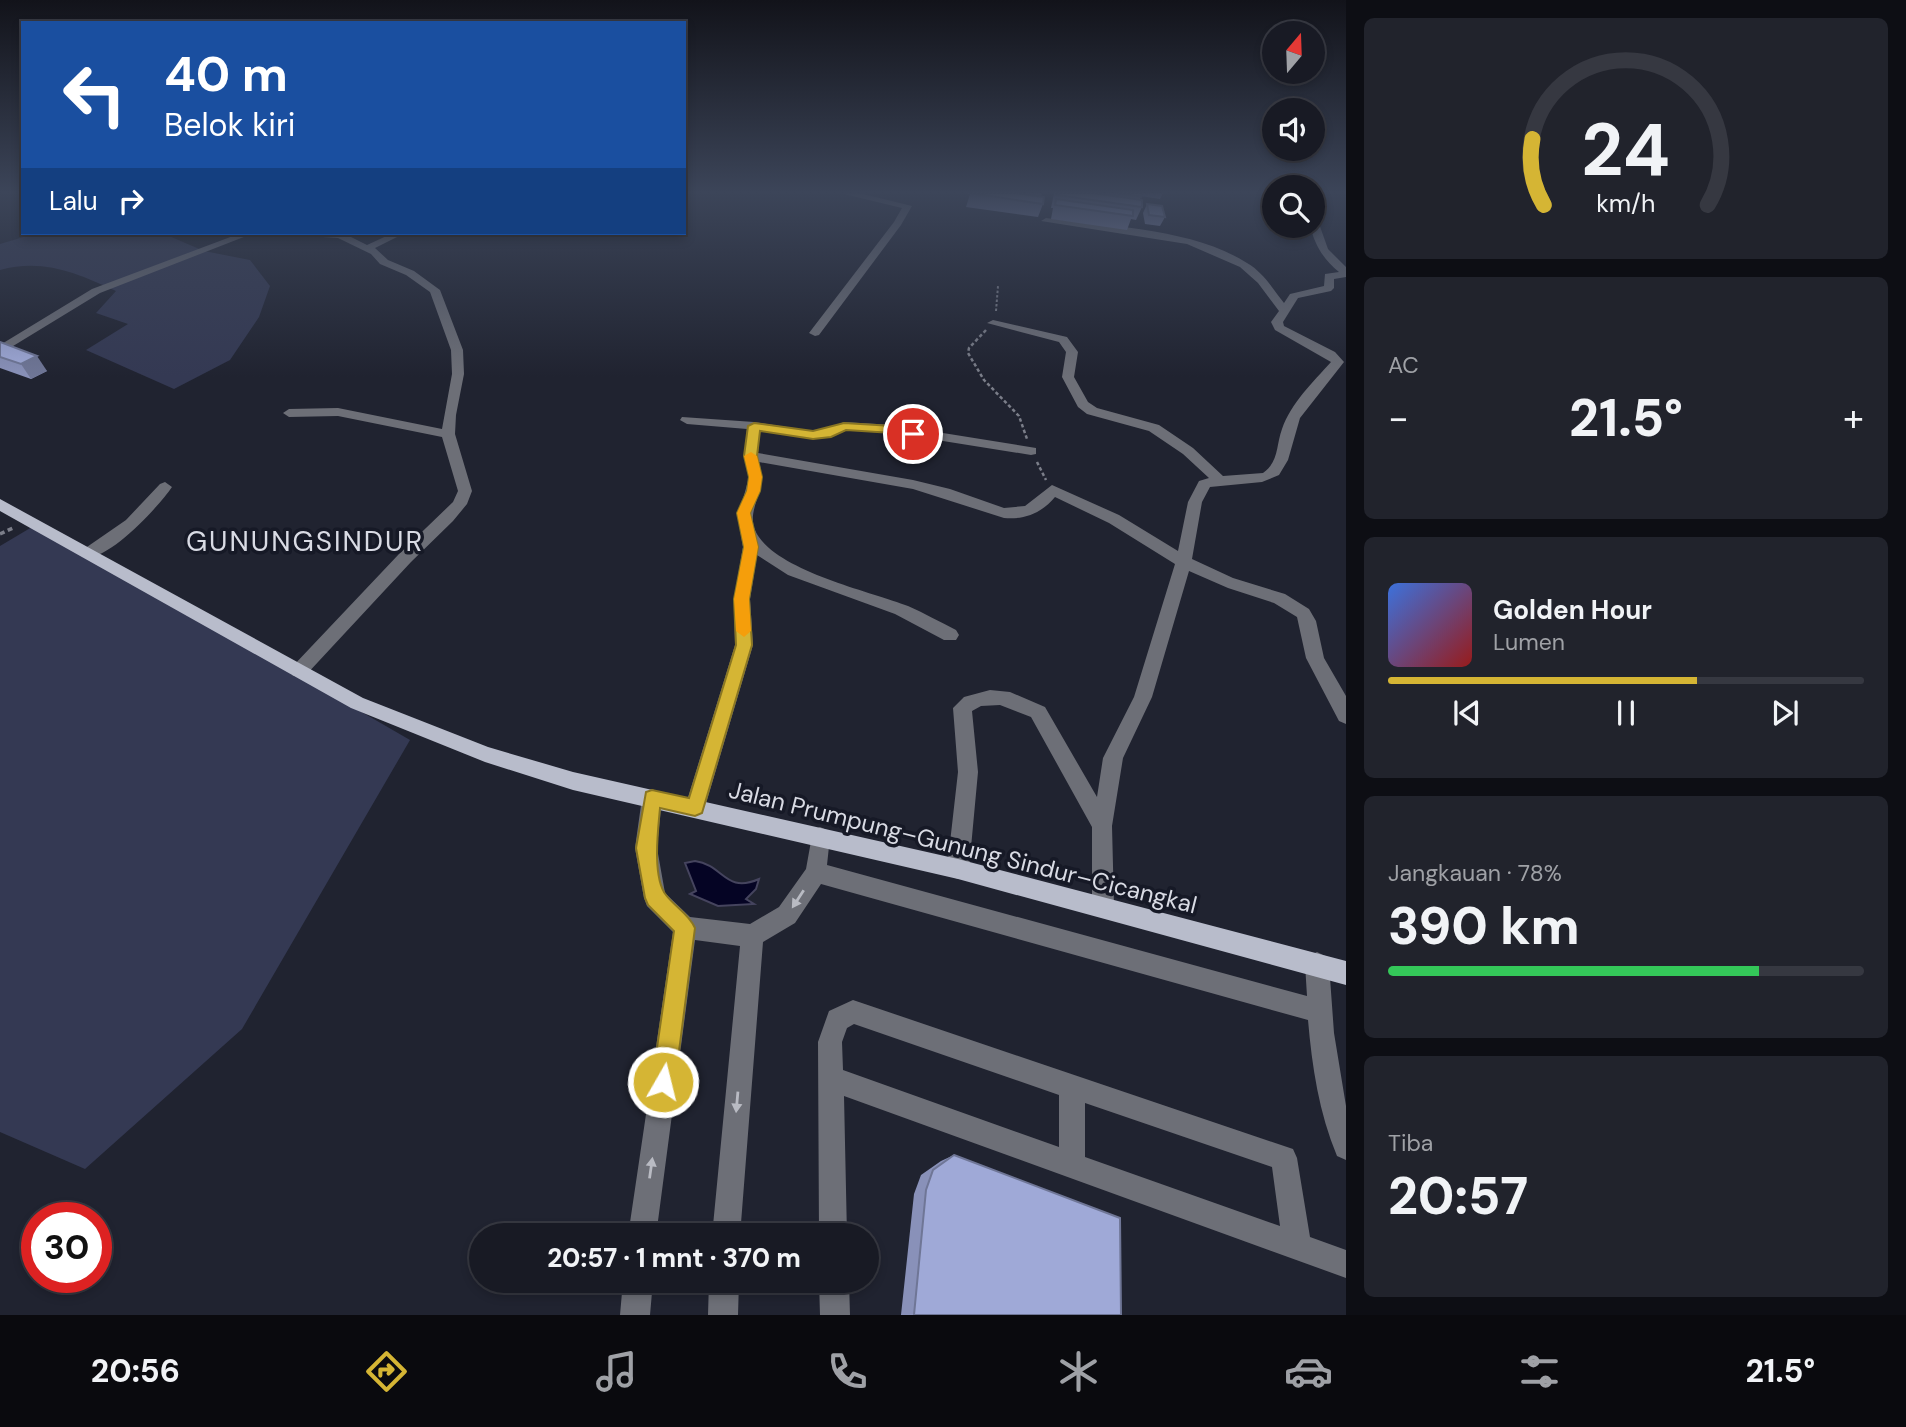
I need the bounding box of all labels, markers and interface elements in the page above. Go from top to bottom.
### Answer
north arrow [1262,21,1325,84]
map controls [1262,21,1325,238]
text: 40 m [164,42,288,106]
icon: left [49,49,140,140]
button: sound [1262,98,1325,161]
text: 24 [1582,103,1670,198]
text: Belok kiri [164,104,296,146]
button: search [1262,175,1325,238]
icon: right [112,182,150,220]
text: Lalu [49,184,98,218]
text: km/h [1596,187,1656,220]
text: AC [1388,350,1419,380]
text: 21.5° [1569,384,1683,452]
text: − [1388,393,1409,443]
text: + [1843,393,1864,443]
pin [883,404,943,464]
icon: arrive [894,415,932,453]
district label: GUNUNGSINDUR [186,523,424,560]
text: Golden Hour [1493,593,1652,627]
text: Lumen [1493,627,1565,657]
icon: previous [1448,694,1486,732]
icon: pause [1607,694,1645,732]
icon: next [1766,694,1804,732]
street label: Jalan Prumpung–Gunung Sindur–Cicangkal [726,774,1200,920]
text: Jangkauan · 78% [1388,858,1562,888]
one-way arrow [792,890,805,909]
text: 390 km [1388,892,1580,960]
position arrow [626,1045,700,1119]
one-way arrow [731,1092,742,1114]
text: Tiba [1388,1128,1433,1158]
one-way arrow [646,1157,657,1179]
text: 20:57 [1388,1162,1528,1230]
speed limit sign: 30 [21,1202,112,1293]
text: 20:57 · 1 mnt · 370 m [547,1241,801,1275]
icon: directions [362,1347,411,1396]
icon: music [592,1347,641,1396]
icon: phone [823,1347,872,1396]
icon: climate [1054,1347,1103,1396]
icon: car [1284,1347,1333,1396]
icon: filters [1515,1347,1564,1396]
text: 20:56 [91,1350,180,1392]
text: 21.5° [1745,1350,1815,1392]

